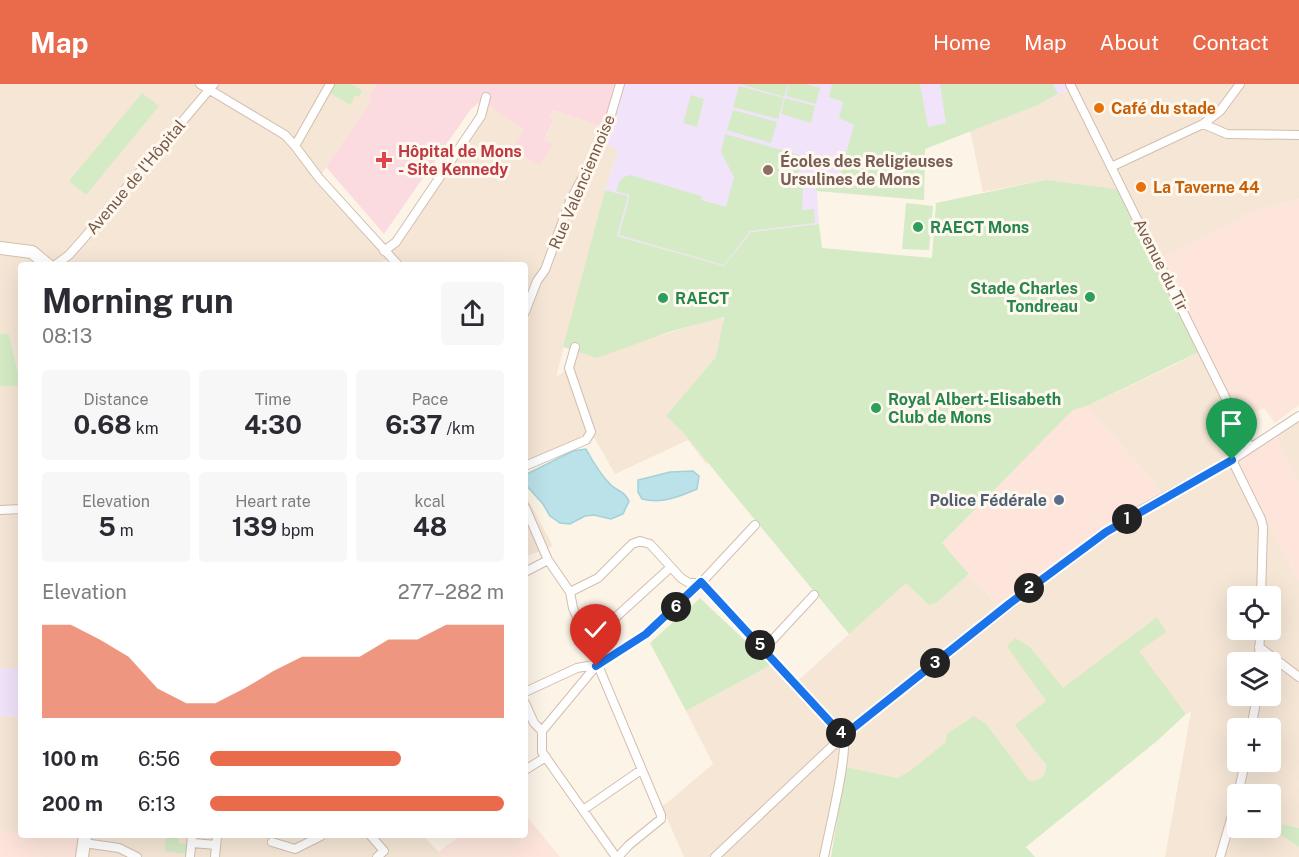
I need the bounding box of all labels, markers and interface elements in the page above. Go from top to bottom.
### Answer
text: Map [30,26,89,59]
text: Home [933,30,991,55]
text: Map [1024,30,1067,55]
text: About [1100,30,1159,55]
text: Contact [1192,30,1269,55]
place label: Café du stade [1111,99,1216,118]
marker: Café du stade [1092,101,1106,115]
street label: Rue Valenciennoise [545,112,619,252]
street label: Avenue de l'Hôpital [83,116,190,238]
place label: Hôpital de Mons - Site Kennedy [398,142,522,179]
marker: Hôpital de Mons - Site Kennedy [375,151,393,169]
place label: Écoles des Religieuses Ursulines de Mons [780,151,953,189]
marker: Écoles des Religieuses Ursulines de Mons [761,163,775,177]
place label: La Taverne 44 [1153,178,1260,197]
marker: La Taverne 44 [1134,180,1148,194]
street label: Avenue du Tir [1130,216,1192,314]
place label: RAECT Mons [930,218,1029,237]
marker: RAECT Mons [911,220,925,234]
place label: Stade Charles Tondreau [970,279,1078,316]
text: Morning run [42,282,234,320]
button: share [441,282,504,345]
place label: RAECT [675,289,729,308]
marker: Stade Charles Tondreau [1083,290,1097,304]
marker: RAECT [656,291,670,305]
text: 08:13 [42,324,92,348]
text: Distance [84,390,148,409]
text: Time [255,390,291,409]
text: Pace [412,390,448,409]
place label: Royal Albert-Elisabeth Club de Mons [888,390,1061,427]
pin [1206,398,1257,460]
marker: Royal Albert-Elisabeth Club de Mons [869,401,883,415]
icon: arrive [1215,407,1248,440]
text: 0.68 [73,409,132,440]
text: 4:30 [244,409,302,440]
text: 6:37 [385,409,443,440]
text: km [132,419,159,438]
text: /km [443,419,475,438]
place label: Police Fédérale [930,491,1047,510]
text: Elevation [82,492,150,511]
text: Heart rate [235,492,311,511]
text: kcal [415,492,445,511]
marker: Police Fédérale [1052,493,1066,507]
pin: 1 [1112,504,1142,534]
text: 1 [1124,509,1130,528]
text: 5 [98,511,116,542]
text: 139 [232,511,277,542]
text: 48 [413,511,447,542]
text: m [116,521,134,540]
text: bpm [277,521,314,540]
pin: 2 [1014,573,1044,603]
text: 2 [1024,578,1034,597]
text: Elevation [42,580,127,604]
text: 277–282 m [398,580,504,604]
map controls [1227,586,1281,838]
button: locate [1227,586,1281,640]
pin: 6 [661,592,691,622]
text: 6 [671,597,681,616]
pin [570,604,621,666]
icon: check [579,613,612,646]
pin: 5 [745,630,775,660]
text: 5 [755,635,765,654]
pin: 3 [920,648,950,678]
button: layers [1227,652,1281,706]
text: 3 [930,653,940,672]
pin: 4 [826,718,856,748]
button: + [1227,718,1281,772]
text: 4 [836,723,846,742]
text: 100 m [42,747,99,771]
text: 6:56 [138,747,180,771]
button: − [1227,784,1281,838]
text: 200 m [42,792,103,816]
text: 6:13 [138,792,176,816]

